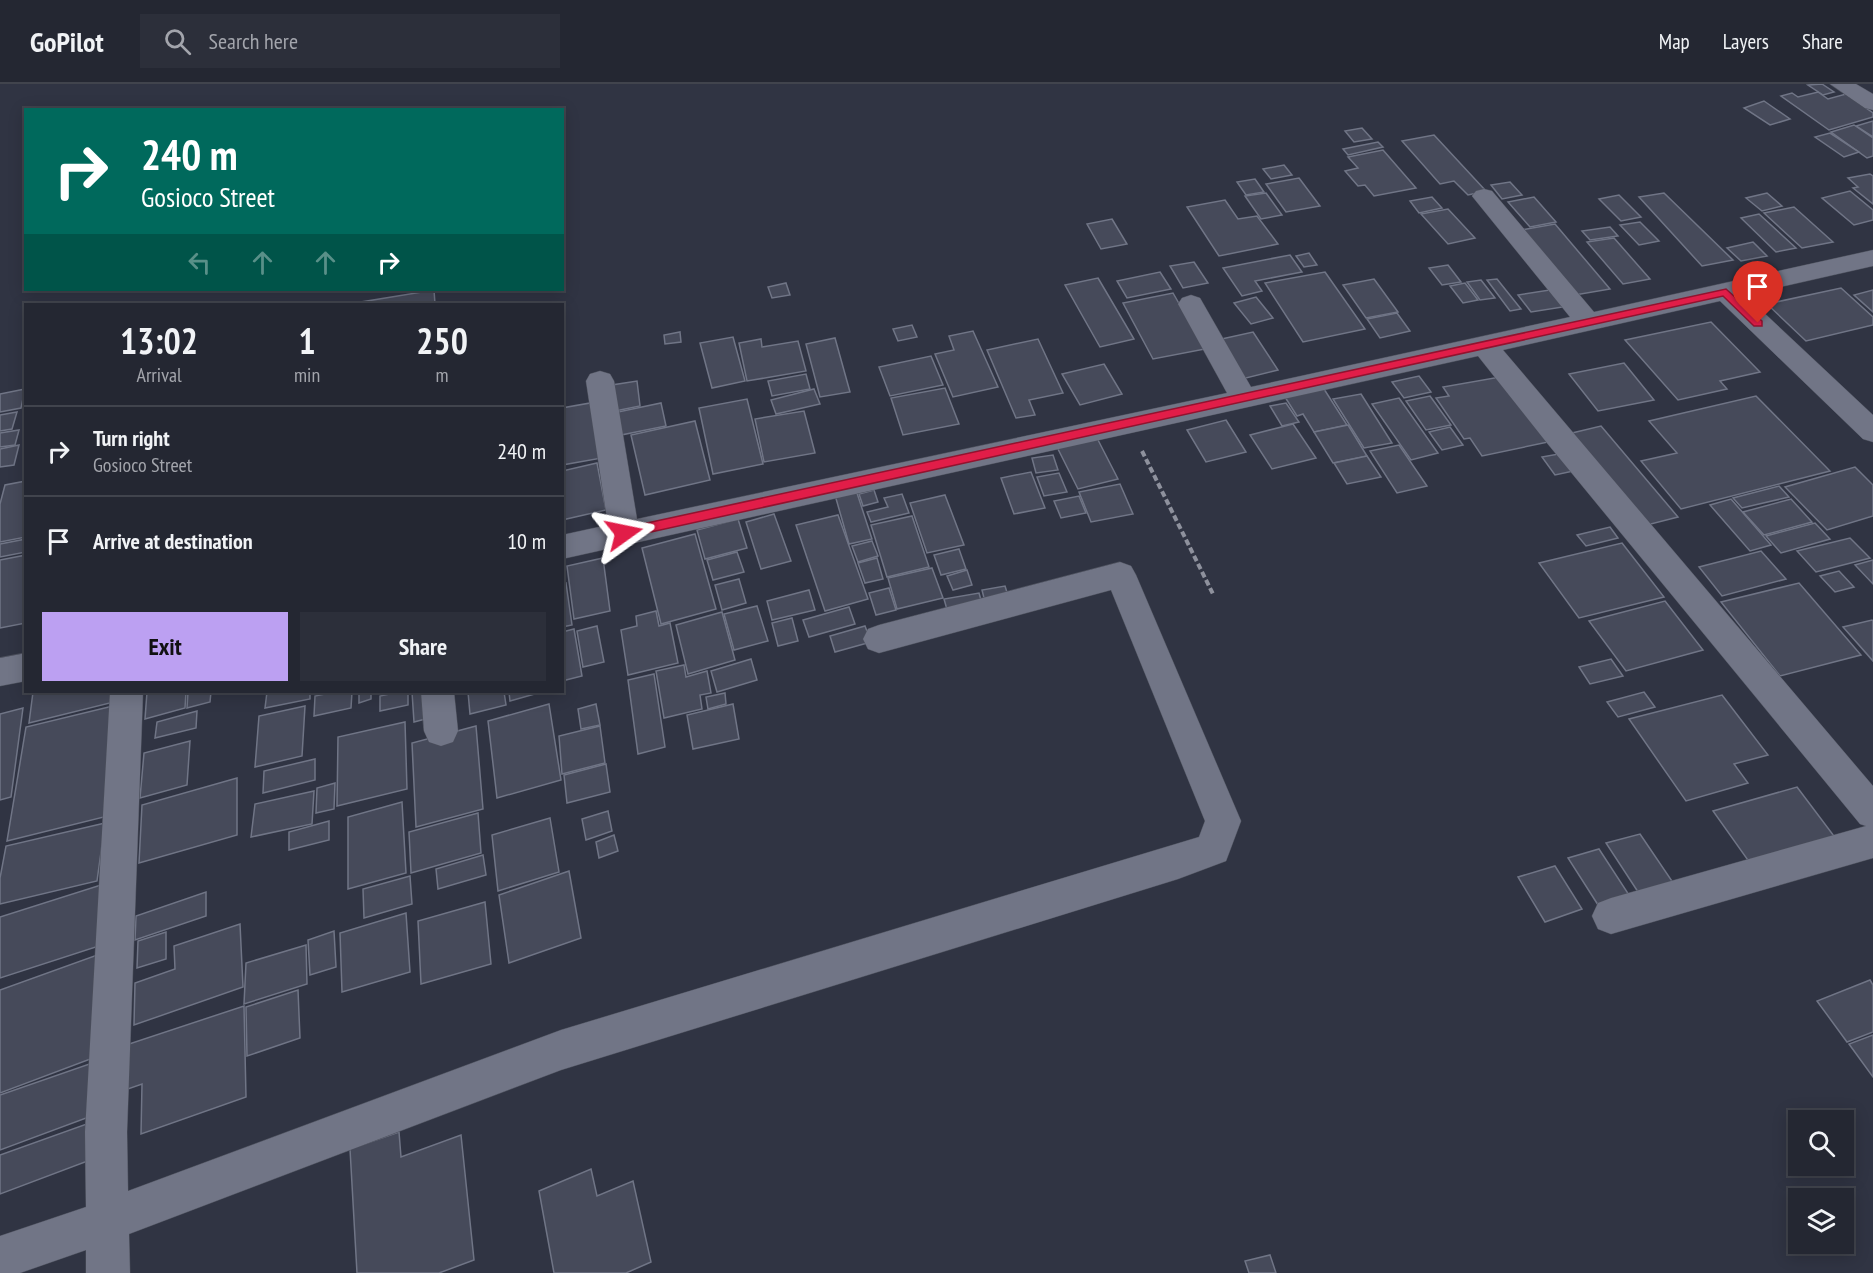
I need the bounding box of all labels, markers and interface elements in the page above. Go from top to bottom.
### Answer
search box [140,14,560,68]
text: GoPilot [30,23,104,60]
icon: search [161,25,194,58]
text: Search here [209,27,298,55]
text: Map [1659,28,1690,55]
text: Layers [1723,28,1769,55]
text: Share [1802,28,1843,55]
text: 240 m [141,127,238,182]
icon: right [42,132,120,210]
text: Gosioco Street [141,180,275,214]
icon: left [183,246,216,279]
icon: ahead [246,246,279,279]
icon: ahead [309,246,342,279]
icon: right [372,246,405,279]
pin [1732,261,1783,323]
icon: arrive [1741,270,1774,303]
text: 13:02 [120,317,198,364]
text: 1 [298,317,316,364]
text: 250 [416,317,468,364]
text: Arrival [136,362,182,388]
text: min [294,362,320,388]
text: m [436,362,449,388]
text: Turn right [93,424,170,452]
icon: right [42,435,75,468]
text: 240 m [497,437,546,465]
text: Gosioco Street [93,452,192,478]
position arrow [592,501,656,565]
icon: arrive [42,525,75,558]
text: Arrive at destination [93,527,253,555]
text: 10 m [507,527,546,555]
button: Exit [42,612,288,681]
button: Share [300,612,546,681]
map controls [1788,1110,1854,1254]
button: search [1788,1110,1854,1176]
button: layers [1788,1188,1854,1254]

